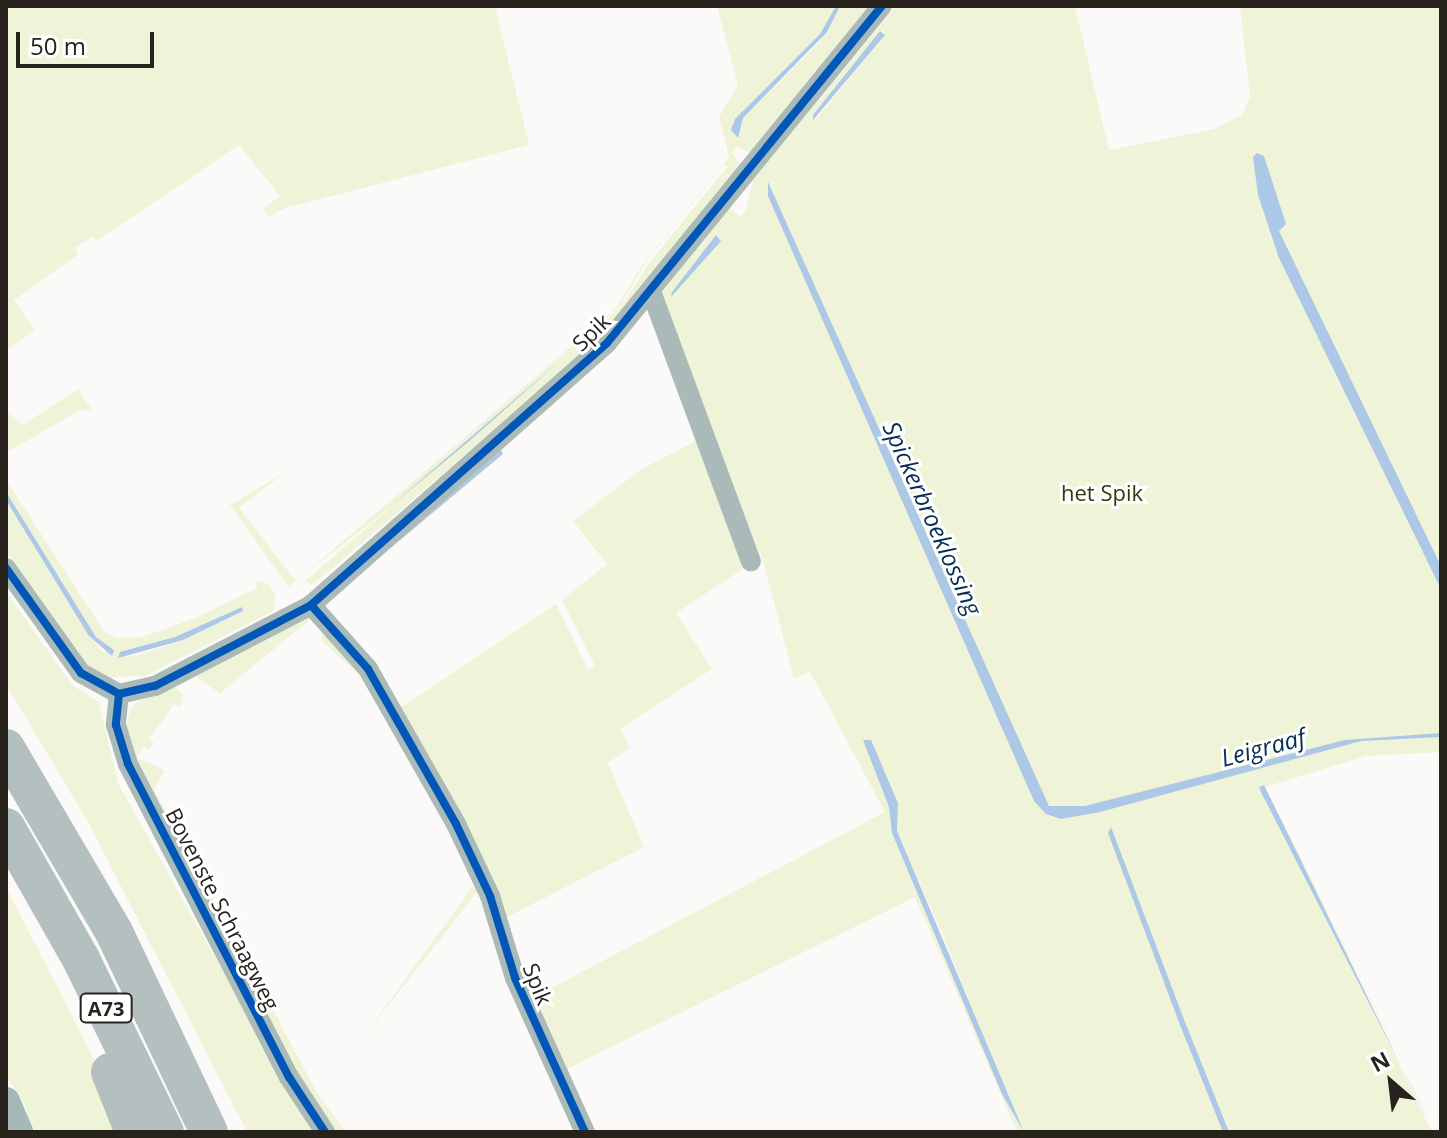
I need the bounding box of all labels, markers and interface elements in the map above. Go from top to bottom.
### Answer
scale bar [20,16,158,66]
text: 50 m [30,29,86,62]
street label: Spik [566,308,616,356]
water label: Spickerbroeklossing [877,417,989,619]
park label: het Spik [1061,480,1143,506]
water label: Leigraaf [1218,722,1308,772]
street label: Bovenste Schraagweg [161,803,285,1015]
street label: Spik [518,959,558,1009]
road number: A73 [78,992,134,1024]
north arrow [1351,1042,1431,1122]
text: N [1365,1043,1395,1078]

